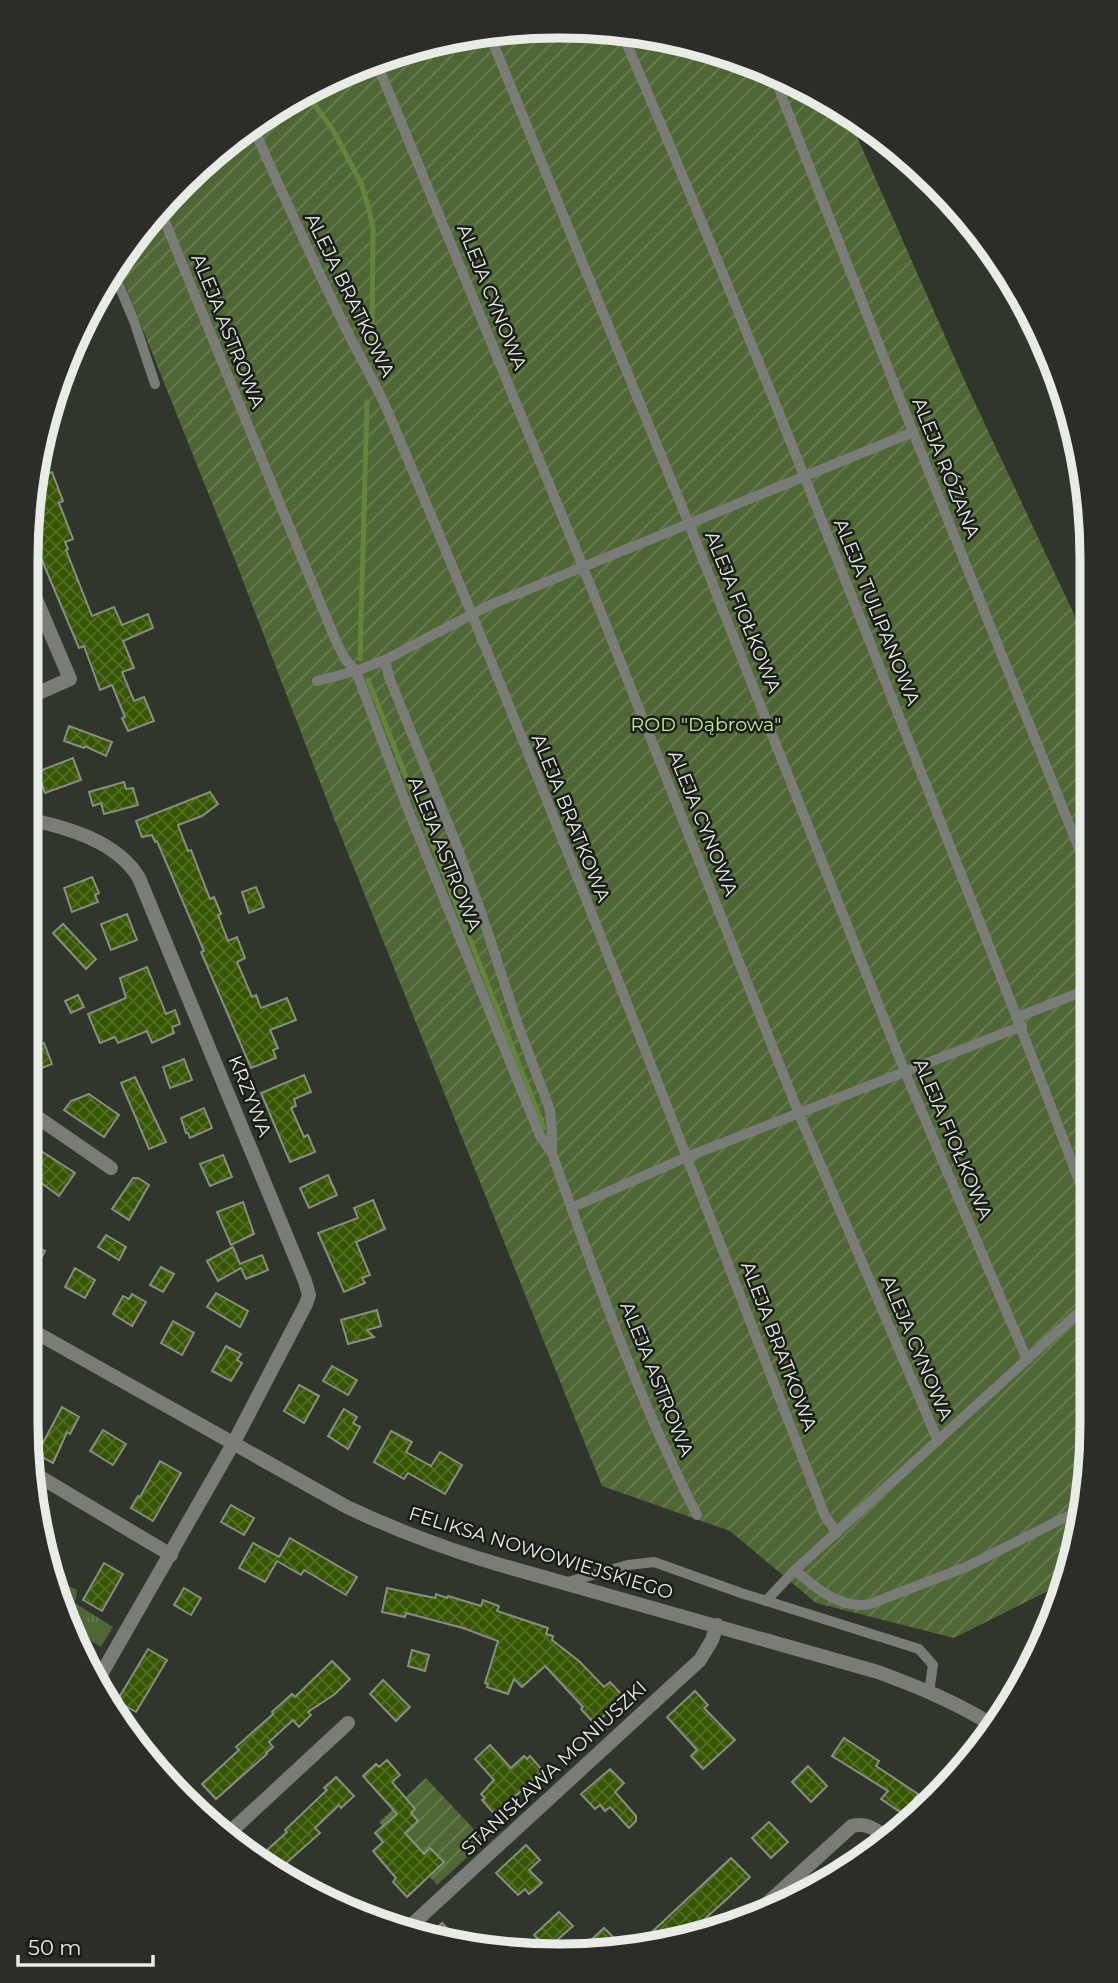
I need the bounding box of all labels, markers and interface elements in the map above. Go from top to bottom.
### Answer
street label: ALEJA BRATKOWA [300,209,400,381]
street label: ALEJA CYNOWA [452,221,532,374]
street label: ALEJA ASTROWA [186,250,270,412]
street label: ALEJA RÓŻANA [907,394,985,542]
street label: ALEJA TULIPANOWA [829,515,925,709]
street label: ALEJA FIOŁKOWA [700,528,786,697]
park label: ROD "Dąbrowa" [631,713,781,736]
street label: ALEJA BRATKOWA [527,730,615,906]
street label: ALEJA CYNOWA [663,747,743,900]
street label: ALEJA ASTROWA [403,773,487,935]
street label: KRZYWA [223,1052,277,1140]
street label: ALEJA FIOŁKOWA [909,1055,997,1223]
street label: ALEJA BRATKOWA [736,1258,822,1434]
street label: ALEJA CYNOWA [876,1272,958,1424]
street label: ALEJA ASTROWA [615,1298,699,1460]
street label: FELIKSA NOWOWIEJSKIEGO [406,1502,676,1604]
street label: STANISŁAWA MONIUSZKI [457,1676,651,1860]
scale bar [18,1924,152,1968]
text: 50 m [28,1935,82,1960]

